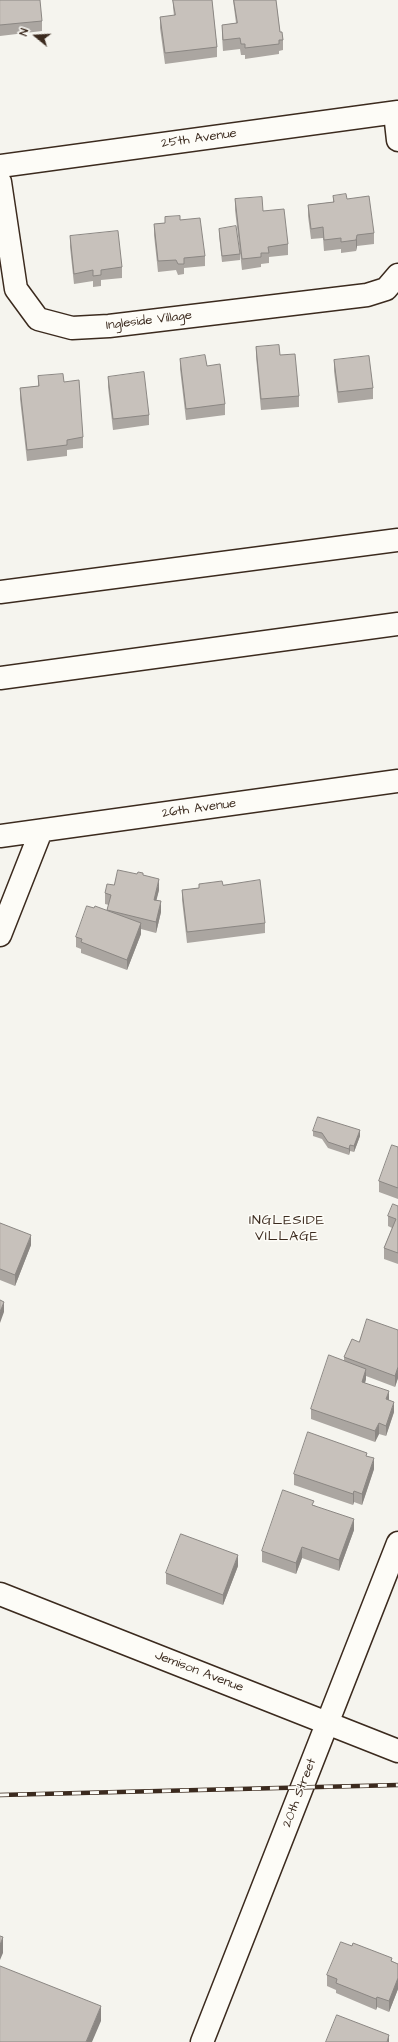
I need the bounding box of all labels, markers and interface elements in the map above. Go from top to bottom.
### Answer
north arrow [16,16,56,56]
text: N [16,27,32,38]
street label: 25th Avenue [160,126,238,152]
street label: Ingleside Village [105,308,193,334]
street label: 26th Avenue [161,796,237,822]
district label: INGLESIDE VILLAGE [249,1213,325,1246]
street label: Jemison Avenue [152,1648,246,1696]
street label: 20th Street [280,1756,320,1830]

